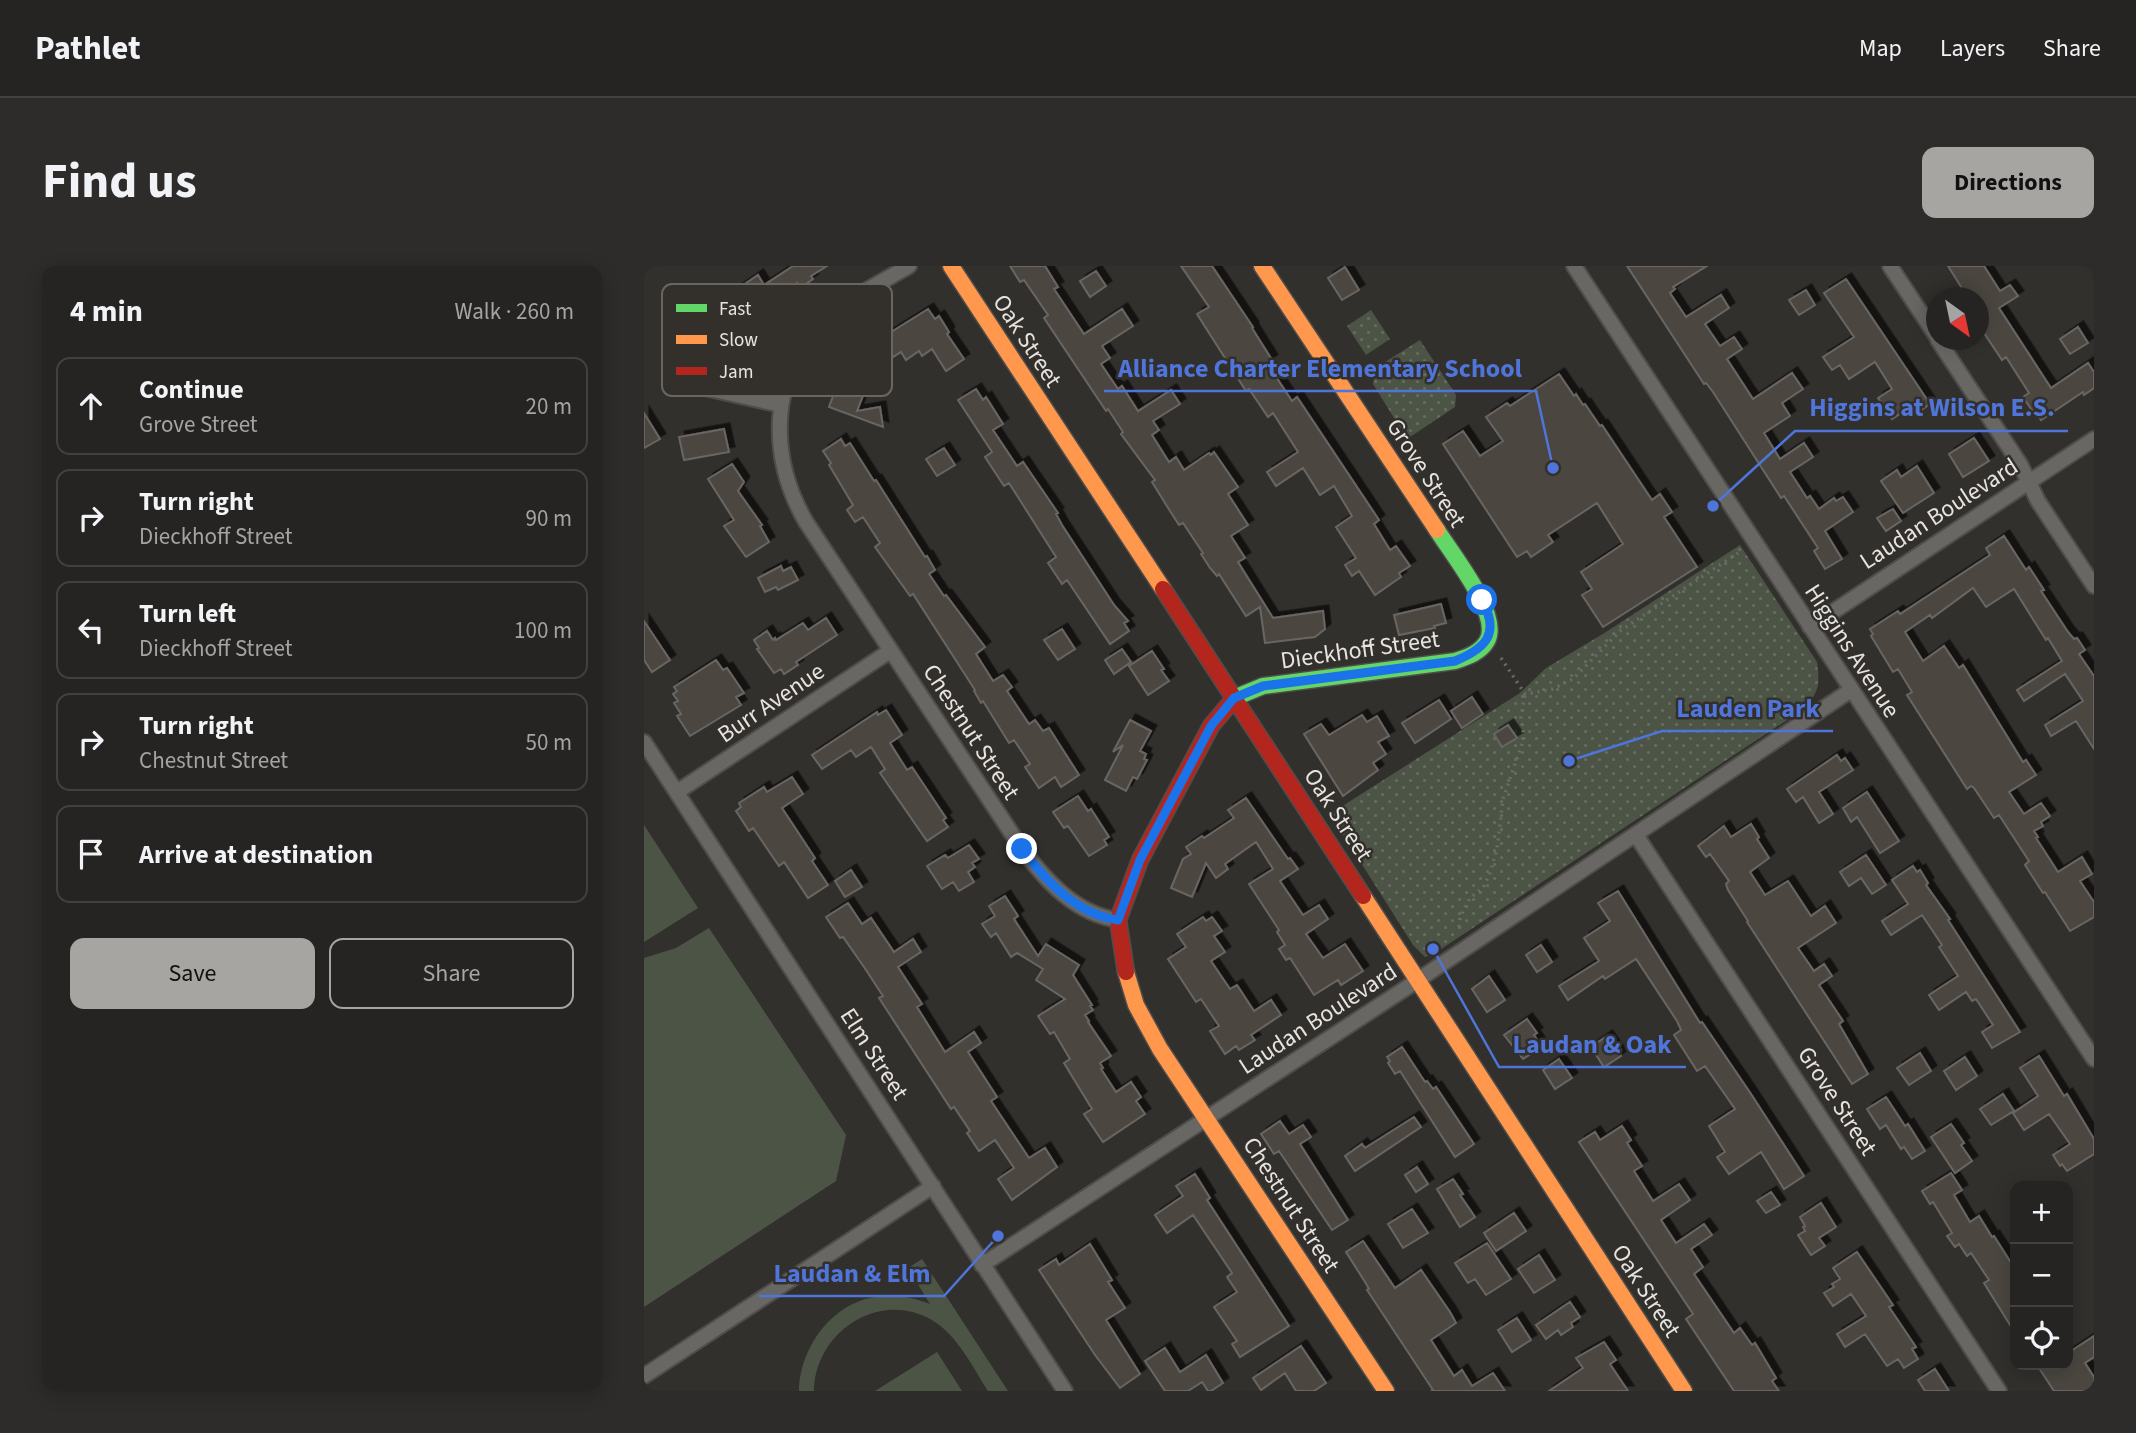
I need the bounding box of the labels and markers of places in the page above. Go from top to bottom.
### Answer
callout: Alliance Charter Elementary School [1104,344,1536,391]
callout: Higgins at Wilson E.S. [1795,384,2068,431]
callout: Lauden Park [1662,684,1833,731]
callout: Laudan & Oak [1499,1020,1686,1067]
callout: Laudan & Elm [759,1249,944,1296]

